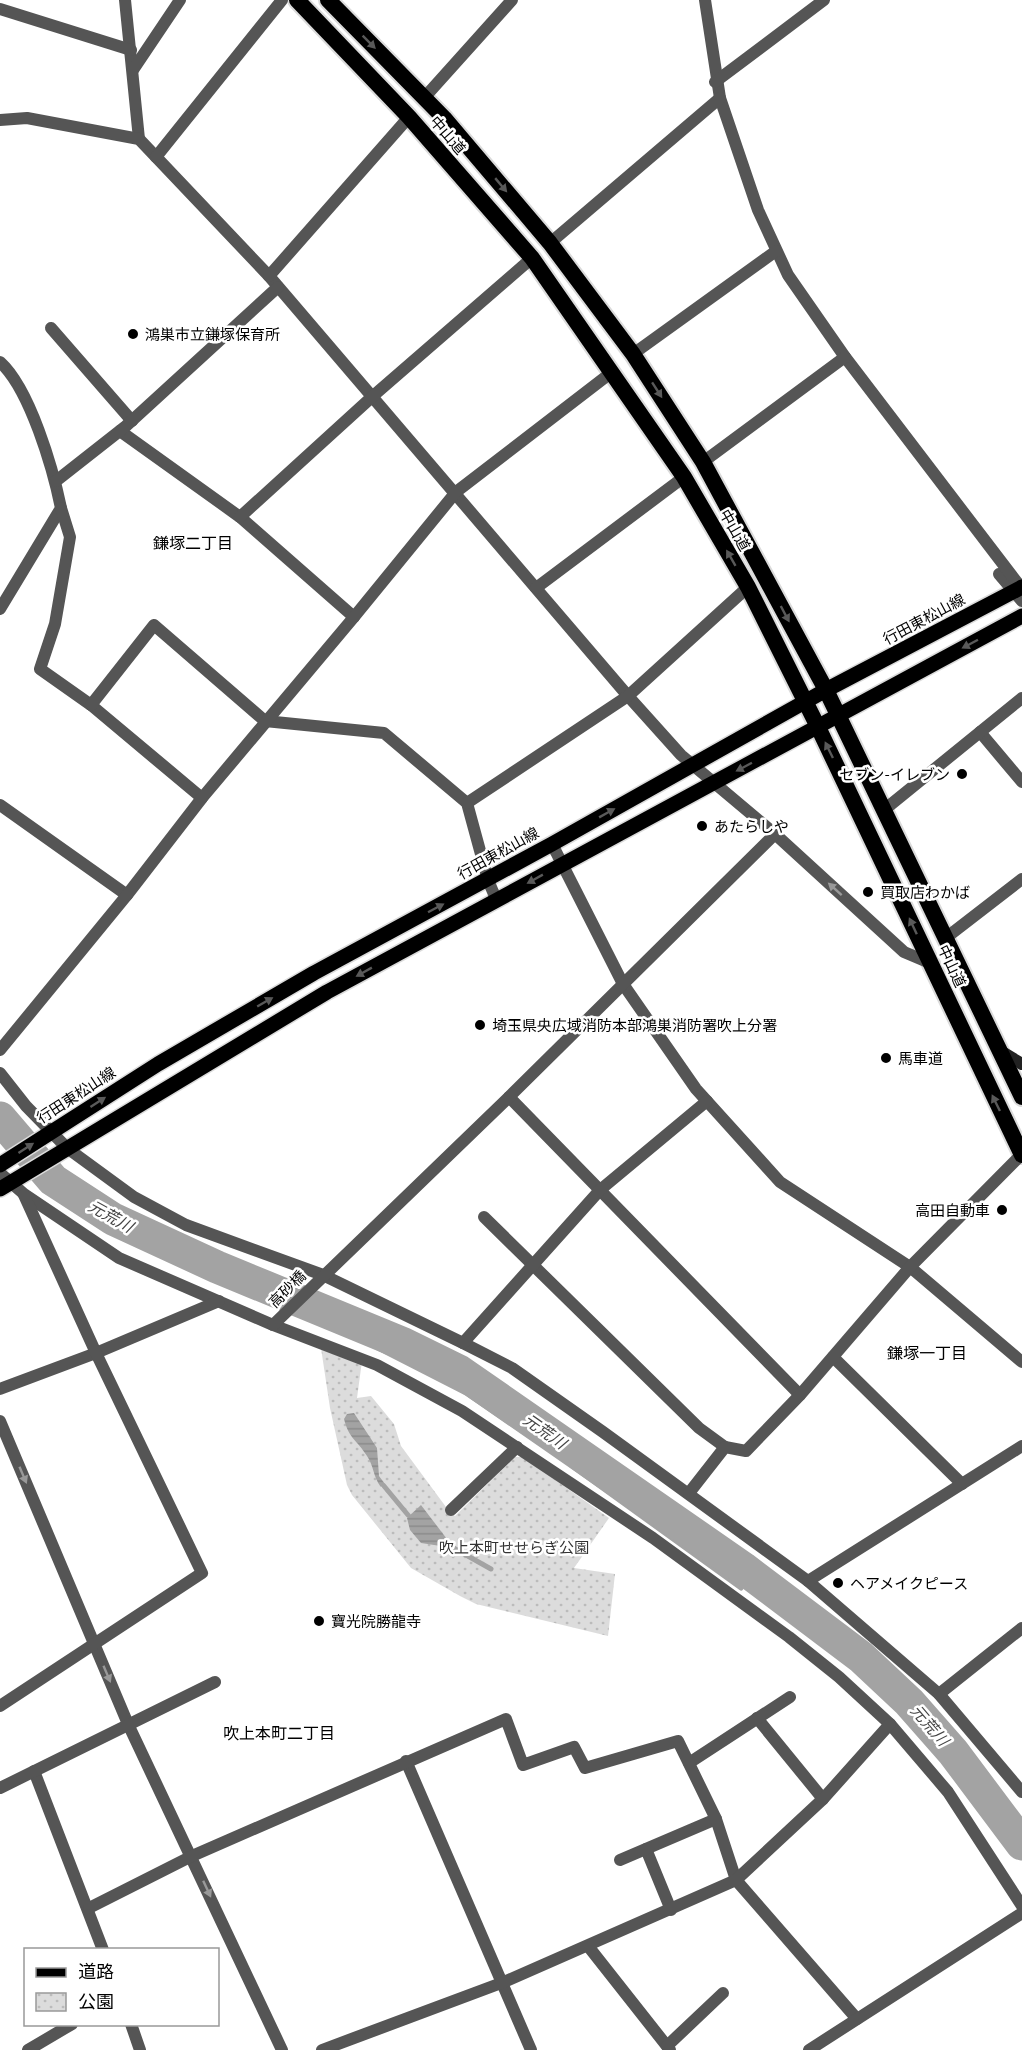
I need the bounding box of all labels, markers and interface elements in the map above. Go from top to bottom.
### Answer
one-way arrow [361,34,375,48]
street label: 中山道 [426,112,470,158]
one-way arrow [494,177,507,192]
place label: 鴻巣市立鎌塚保育所 [145,325,280,344]
marker: 鴻巣市立鎌塚保育所 [126,327,140,341]
one-way arrow [651,382,662,399]
street label: 中山道 [716,506,754,554]
district label: 鎌塚二丁目 [153,533,233,553]
one-way arrow [726,549,736,566]
street label: 行田東松山線 [880,589,968,649]
one-way arrow [780,606,790,623]
one-way arrow [962,639,979,649]
one-way arrow [825,742,834,759]
one-way arrow [735,762,752,772]
place label: セブン-イレブン [839,765,950,784]
marker: セブン-イレブン [955,767,969,781]
one-way arrow [599,808,615,819]
place label: あたらしや [714,817,789,836]
marker: あたらしや [695,819,709,833]
street label: 行田東松山線 [454,823,542,883]
one-way arrow [526,874,543,884]
one-way arrow [828,882,843,896]
place label: 買取店わかば [880,883,970,902]
marker: 買取店わかば [861,885,875,899]
one-way arrow [427,903,445,913]
one-way arrow [909,918,918,935]
street label: 中山道 [934,942,970,990]
one-way arrow [355,967,372,977]
one-way arrow [257,996,273,1007]
place label: 埼玉県央広域消防本部鴻巣消防署吹上分署 [492,1016,777,1035]
marker: 埼玉県央広域消防本部鴻巣消防署吹上分署 [473,1018,487,1032]
place label: 馬車道 [898,1049,943,1068]
marker: 馬車道 [879,1051,893,1065]
street label: 行田東松山線 [33,1063,119,1127]
one-way arrow [992,1094,1001,1111]
one-way arrow [90,1097,107,1108]
one-way arrow [18,1143,34,1154]
water label: 元荒川 [85,1196,139,1237]
place label: 高田自動車 [915,1201,990,1220]
marker: 高田自動車 [995,1203,1009,1217]
street label: 高砂橋 [264,1266,310,1312]
district label: 鎌塚一丁目 [887,1343,967,1363]
water label: 元荒川 [520,1409,572,1454]
one-way arrow [19,1466,28,1484]
park label: 吹上本町せせらぎ公園 [439,1538,589,1557]
place label: ヘアメイクピース [850,1574,968,1593]
marker: ヘアメイクピース [831,1576,845,1590]
place label: 寶光院勝龍寺 [331,1612,421,1631]
marker: 寶光院勝龍寺 [312,1614,326,1628]
one-way arrow [103,1665,112,1683]
water label: 元荒川 [907,1700,955,1751]
district label: 吹上本町二丁目 [223,1723,335,1743]
one-way arrow [202,1880,212,1898]
legend [24,1948,219,2026]
text: 道路 [78,1960,114,1983]
text: 公園 [78,1990,114,2013]

